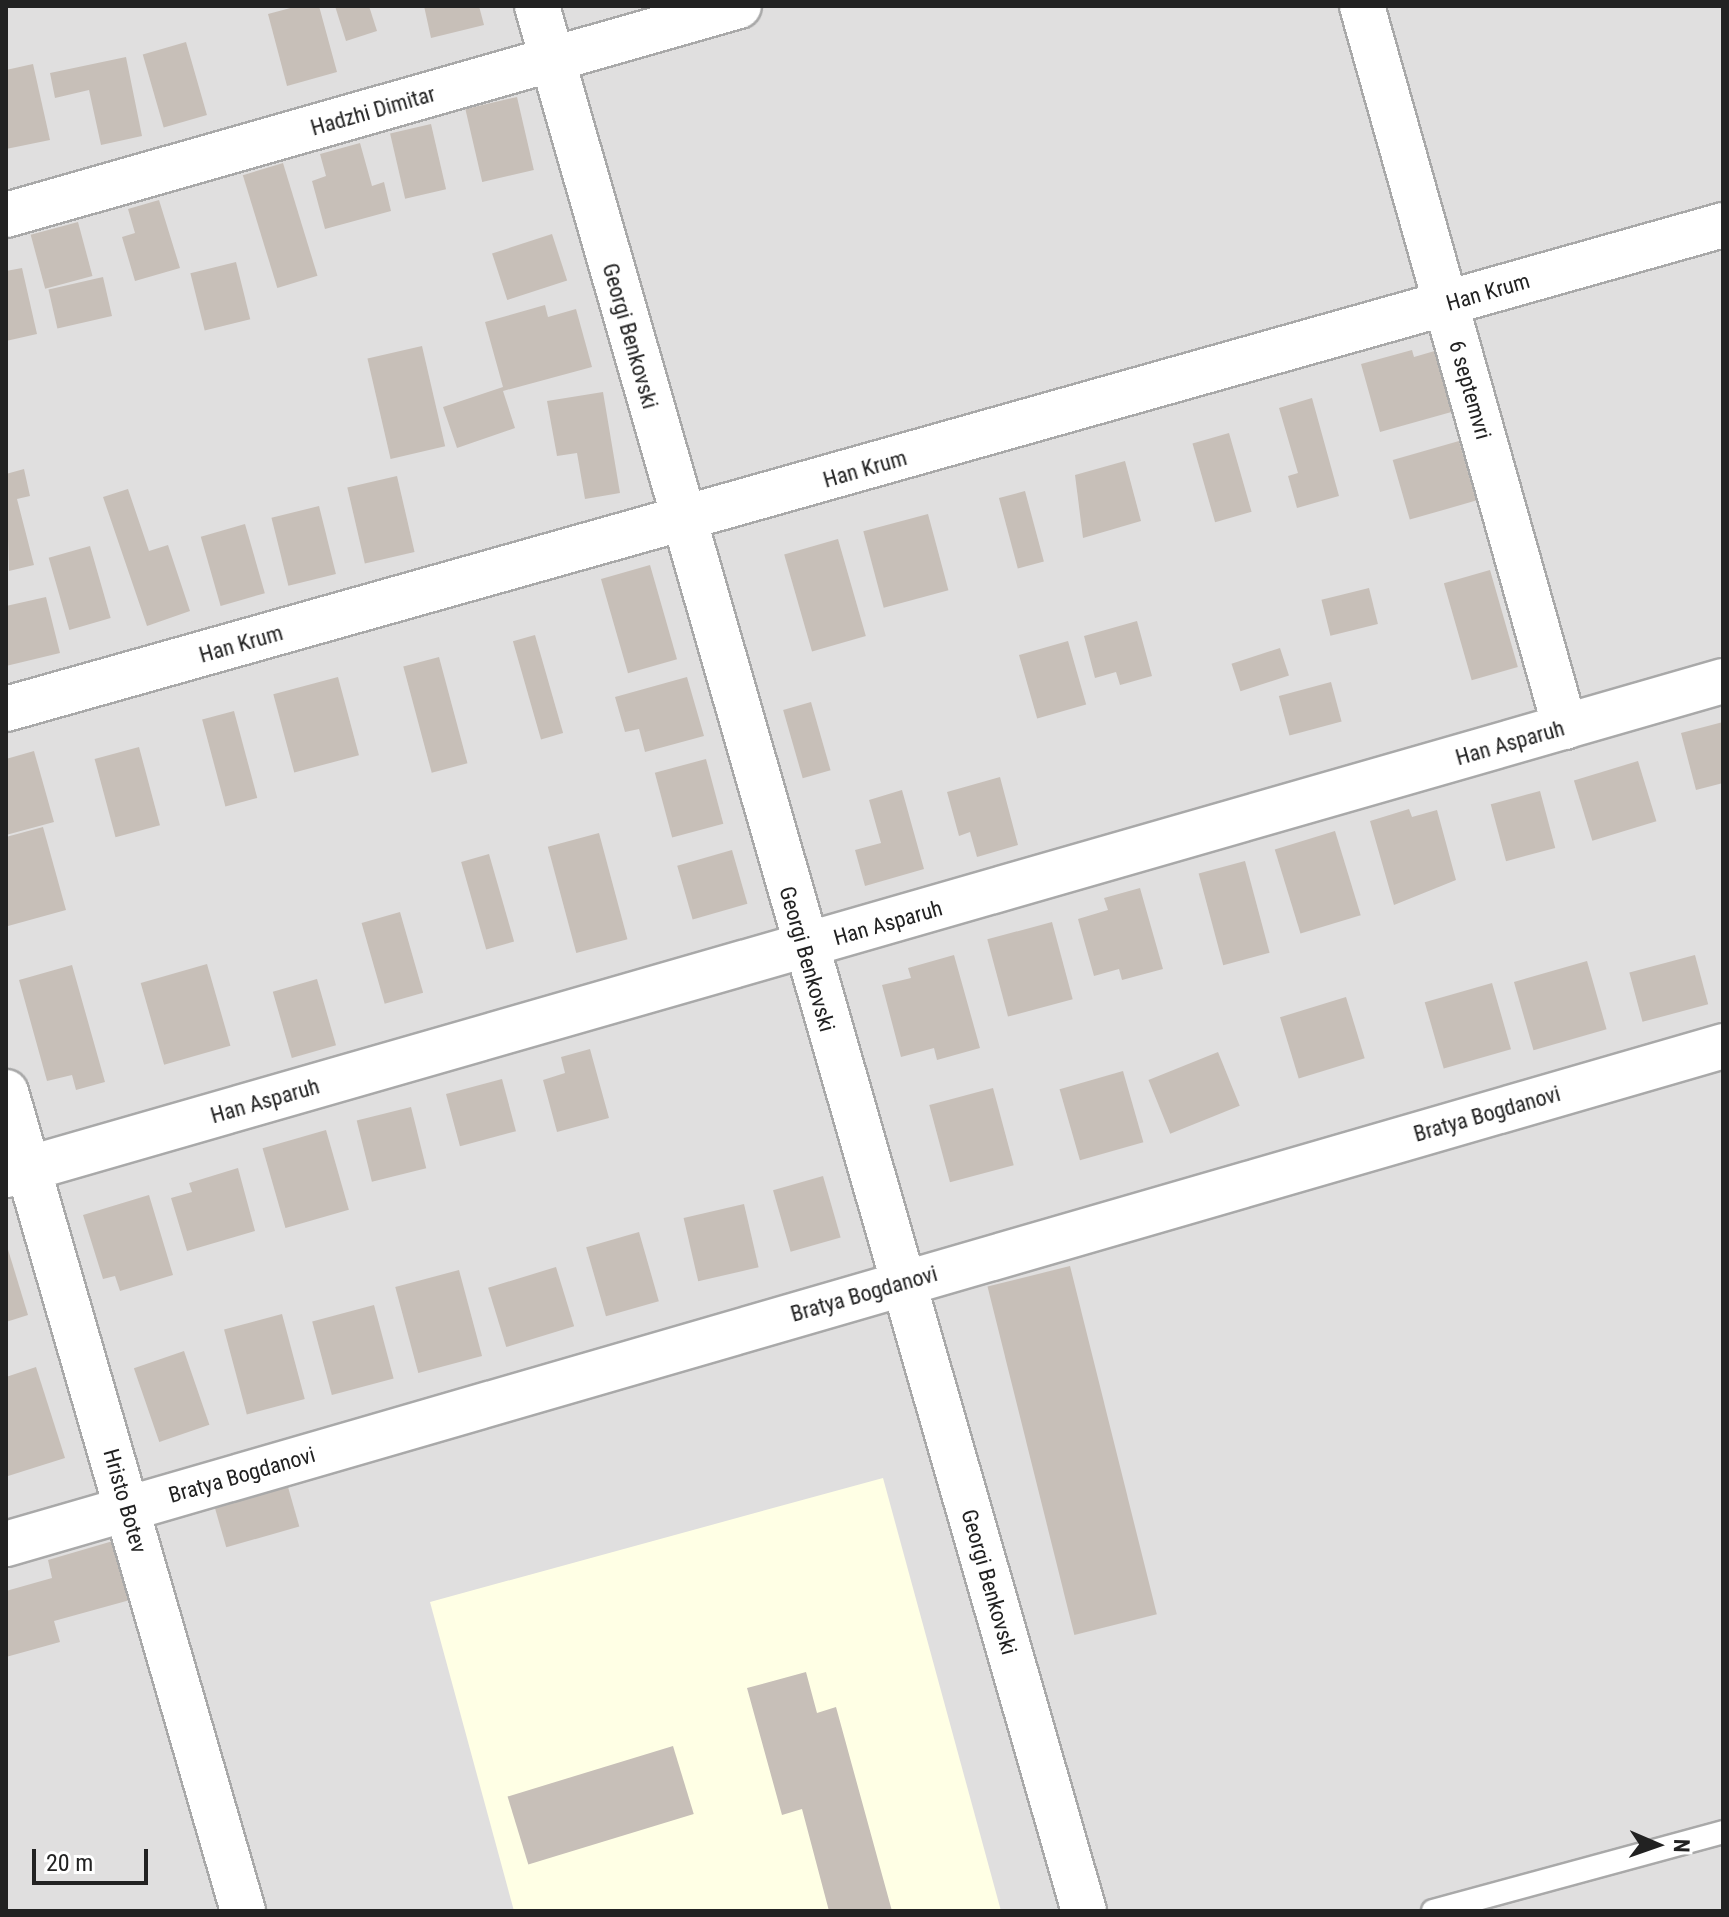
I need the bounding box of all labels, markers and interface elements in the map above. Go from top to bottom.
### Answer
street label: Hadzhi Dimitar [308,81,438,141]
street label: Georgi Benkovski [597,260,663,412]
street label: Han Krum [1443,267,1533,317]
street label: 6 septemvri [1443,338,1497,442]
street label: Han Krum [820,444,910,494]
street label: Han Krum [196,619,286,669]
street label: Han Asparuh [1453,715,1567,771]
street label: Georgi Benkovski [774,883,840,1035]
street label: Han Asparuh [831,895,945,951]
street label: Han Asparuh [208,1073,322,1129]
street label: Bratya Bogdanovi [1411,1080,1563,1148]
street label: Bratya Bogdanovi [788,1260,940,1328]
street label: Bratya Bogdanovi [166,1441,318,1509]
street label: Hristo Botev [98,1446,152,1556]
street label: Georgi Benkovski [956,1506,1022,1658]
north arrow [1617,1805,1697,1885]
scale bar [36,1833,152,1883]
text: N [1669,1839,1694,1853]
text: 20 m [46,1849,93,1877]

